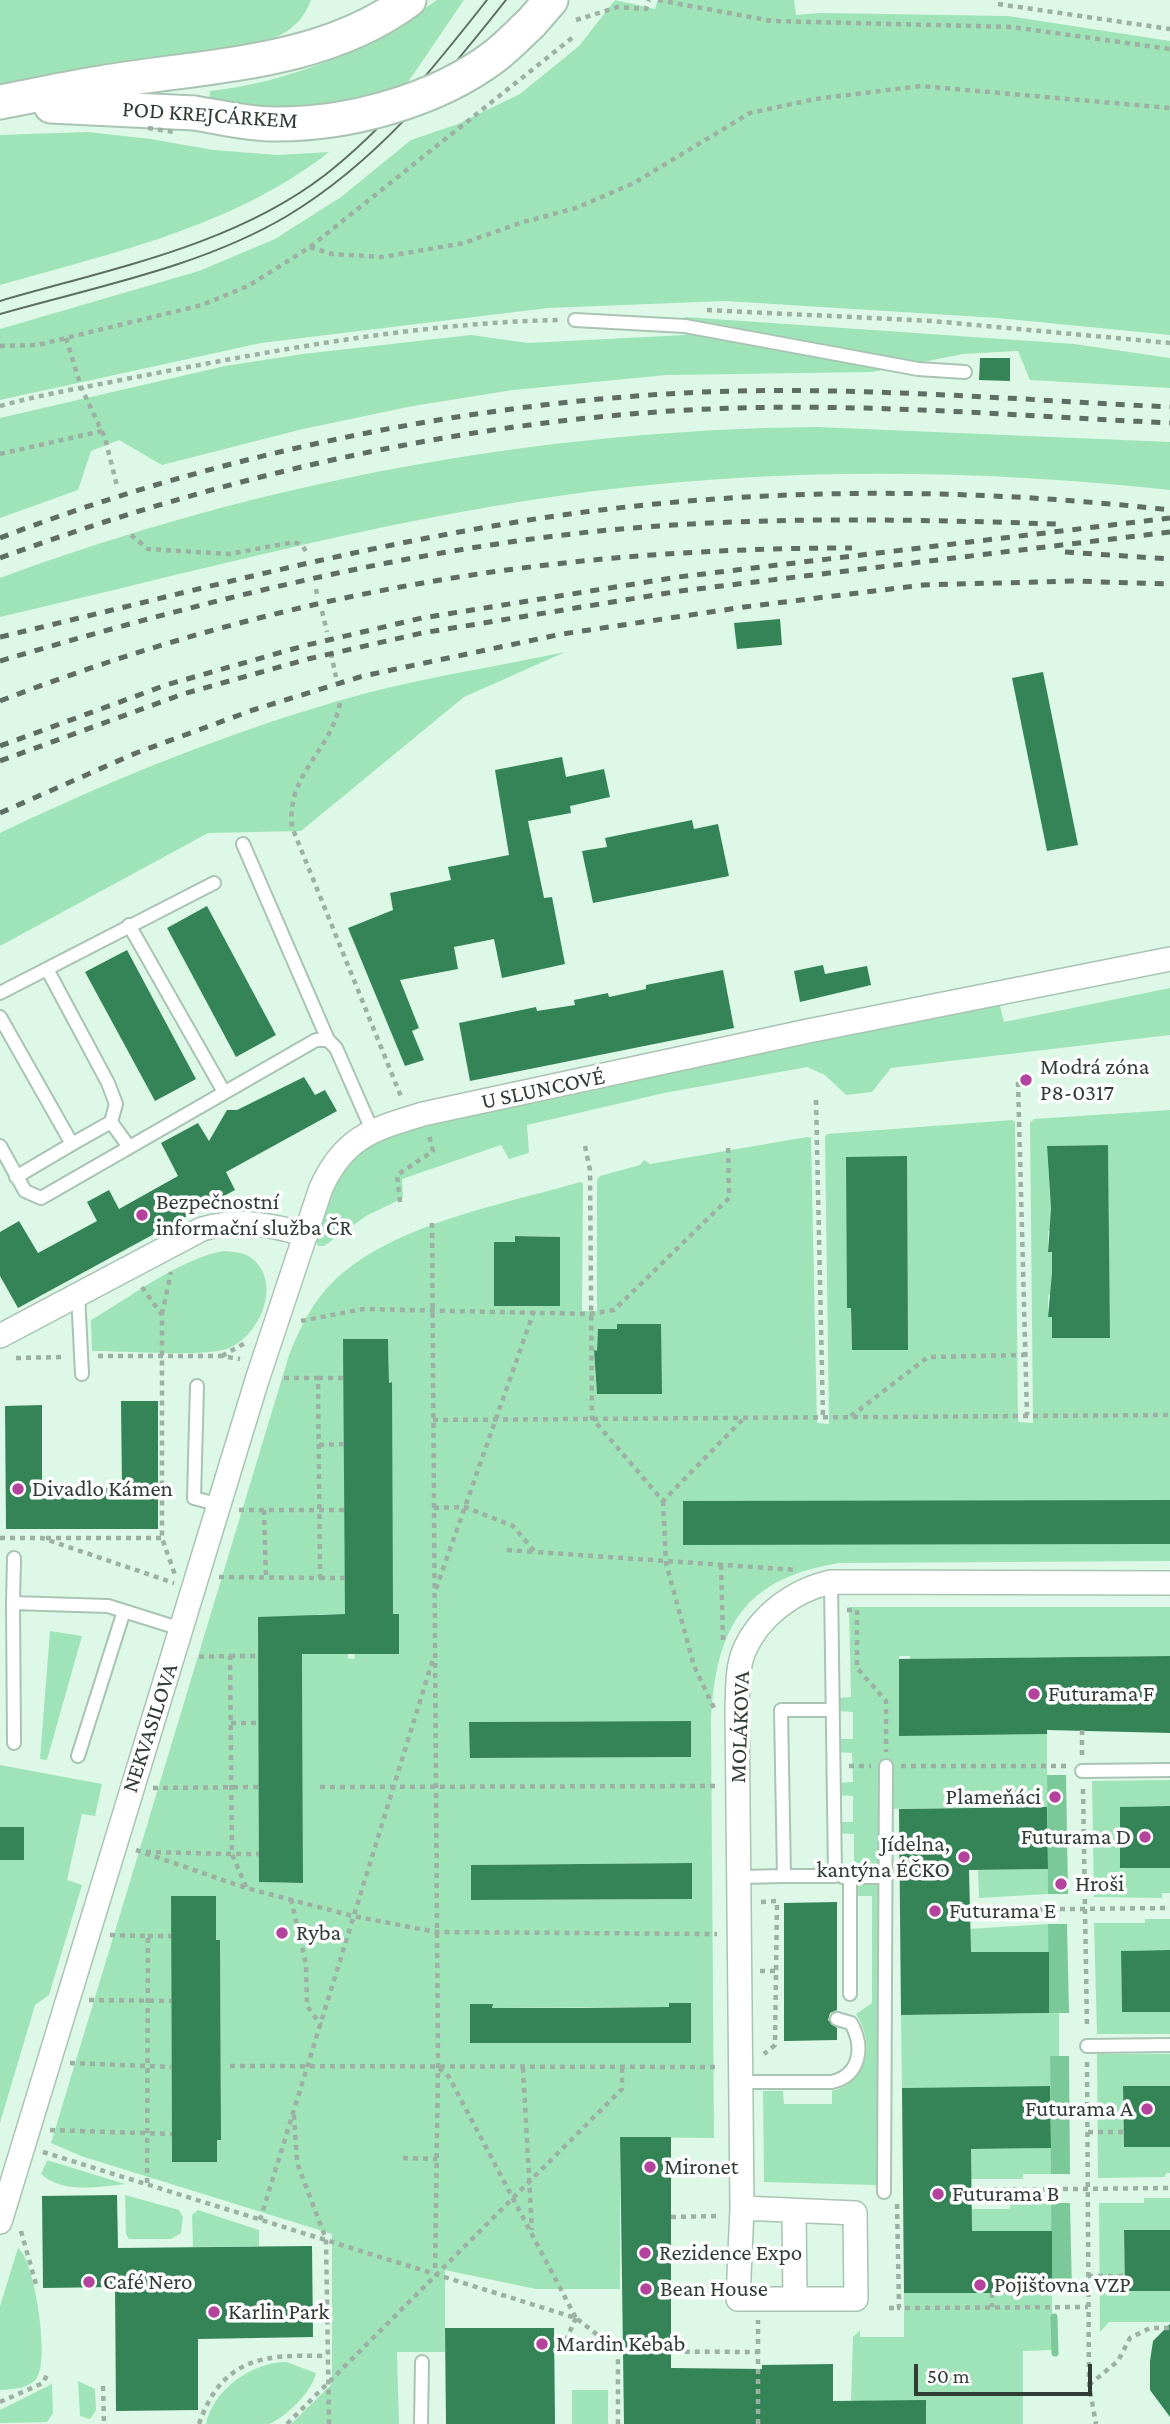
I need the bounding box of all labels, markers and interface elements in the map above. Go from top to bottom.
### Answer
street label: POD KREJCÁRKEM [121,95,299,135]
place label: Modrá zóna P8-0317 [1040,1053,1149,1107]
street label: U SLUNCOVÉ [479,1062,607,1116]
marker: Modrá zóna P8-0317 [1018,1072,1034,1088]
place label: Bezpečnostní informační služba ČR [156,1188,352,1242]
marker: Bezpečnostní informační služba ČR [134,1207,150,1223]
place label: Divadlo Kámen [32,1475,173,1503]
marker: Divadlo Kámen [10,1481,26,1497]
street label: NEKVASILOVA [116,1660,184,1796]
street label: MOLÁKOVA [724,1670,756,1784]
place label: Futurama F [1048,1680,1154,1708]
marker: Futurama F [1026,1686,1042,1702]
place label: Plameňáci [946,1783,1041,1811]
marker: Plameňáci [1047,1789,1063,1805]
place label: Futurama D [1021,1823,1131,1851]
marker: Futurama D [1137,1829,1153,1845]
place label: Jídelna, kantýna ÉČKO [816,1830,950,1884]
marker: Jídelna, kantýna ÉČKO [956,1849,972,1865]
place label: Hroši [1075,1870,1124,1898]
marker: Hroši [1053,1876,1069,1892]
place label: Futurama E [949,1897,1056,1925]
marker: Futurama E [927,1903,943,1919]
place label: Ryba [296,1919,341,1947]
marker: Ryba [274,1925,290,1941]
place label: Futurama A [1025,2095,1133,2123]
marker: Futurama A [1139,2101,1155,2117]
place label: Mironet [664,2153,738,2181]
marker: Mironet [642,2159,658,2175]
place label: Futurama B [952,2180,1059,2208]
marker: Futurama B [930,2186,946,2202]
place label: Rezidence Expo [659,2239,802,2267]
marker: Rezidence Expo [637,2245,653,2261]
place label: Café Nero [103,2268,192,2296]
place label: Pojišťovna VZP [994,2271,1131,2299]
marker: Café Nero [81,2274,97,2290]
place label: Bean House [660,2275,768,2303]
marker: Pojišťovna VZP [972,2277,988,2293]
marker: Bean House [638,2281,654,2297]
place label: Karlin Park [228,2298,329,2326]
marker: Karlin Park [206,2304,222,2320]
place label: Mardin Kebab [556,2330,685,2358]
marker: Mardin Kebab [534,2336,550,2352]
scale bar [918,2350,1096,2394]
text: 50 m [927,2364,970,2388]

